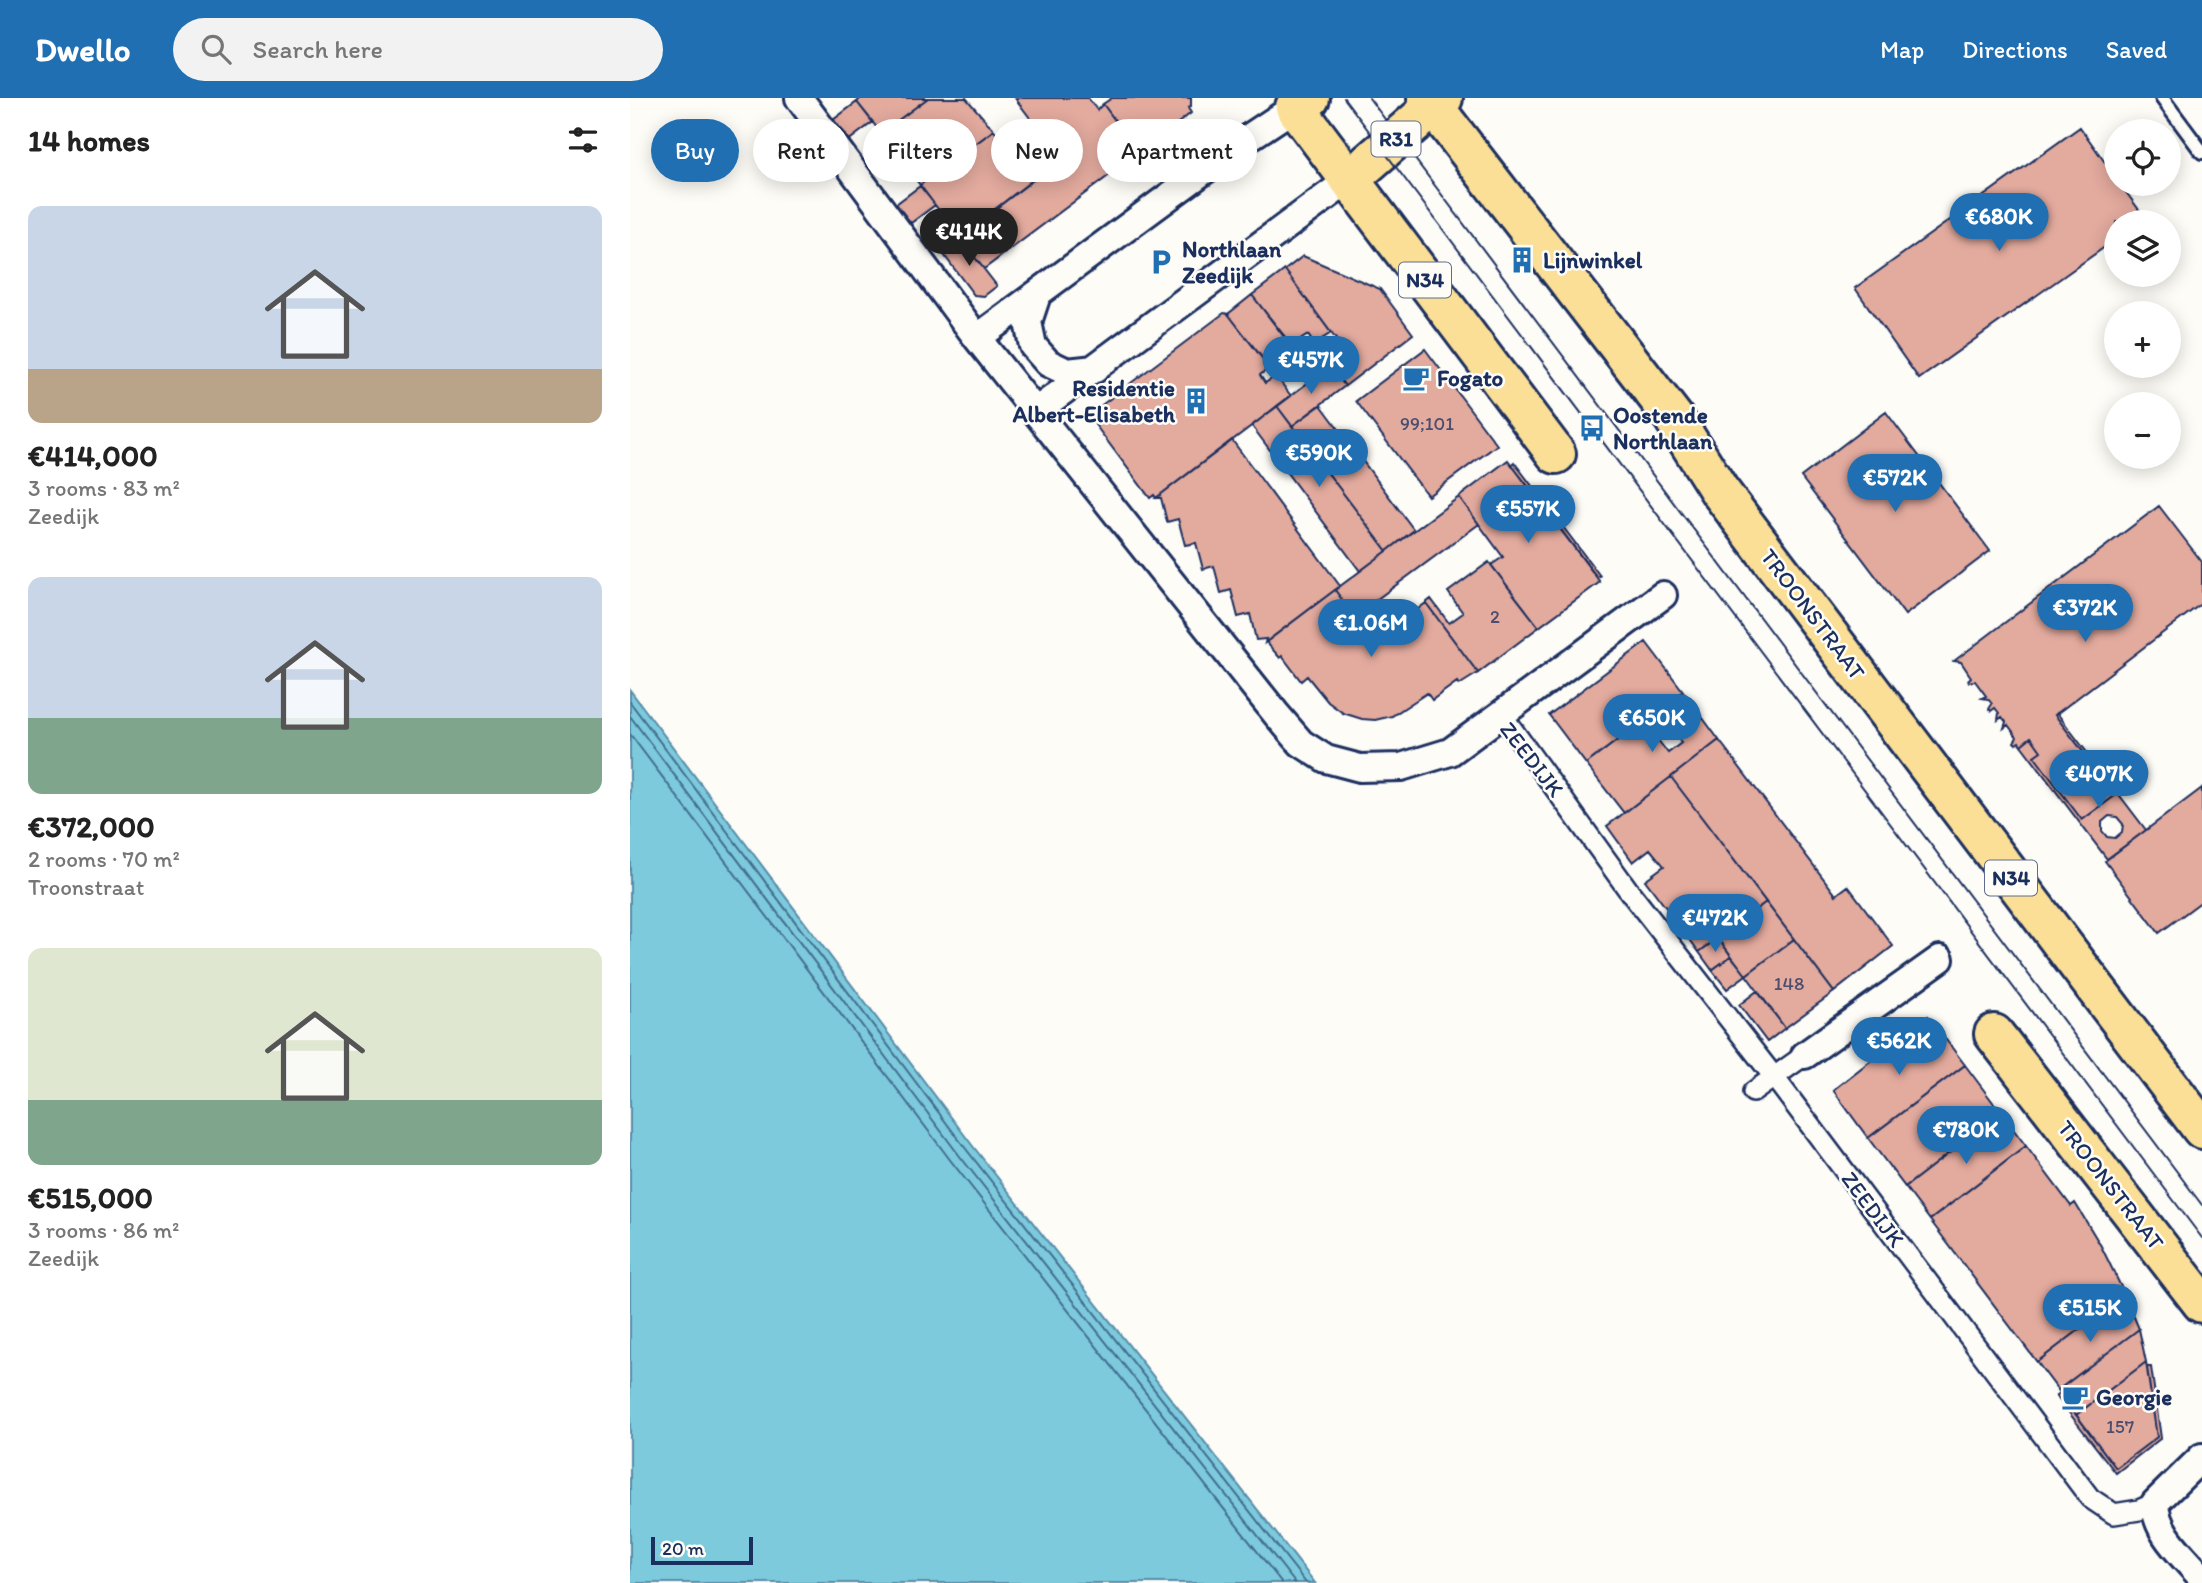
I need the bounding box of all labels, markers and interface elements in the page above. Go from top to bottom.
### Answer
search box [173,18,663,81]
text: Dwello [35,30,131,69]
icon: search [197,30,235,68]
text: Search here [253,33,383,65]
text: Map [1880,35,1924,64]
text: Directions [1962,35,2068,64]
text: Saved [2106,35,2167,64]
chip: Buy [651,119,739,182]
chip: Rent [753,119,849,182]
chip: Filters [863,119,977,182]
chip: New [991,119,1083,182]
chip: Apartment [1097,119,1257,182]
map controls [2104,119,2181,469]
button: locate [2104,119,2181,196]
icon: filters [564,121,602,159]
road number: R31 [1372,121,1420,156]
text: 14 homes [28,122,150,159]
pin: €680K [1950,194,2048,253]
text: €680K [1966,202,2032,230]
pin: €414K [920,208,1018,268]
button: layers [2104,210,2181,287]
text: €414K [936,217,1002,245]
place label: Northlaan Zeedijk [1182,235,1282,289]
building icon: Lijnwinkel [1507,245,1537,275]
place label: Lijnwinkel [1543,246,1643,274]
parking icon: Northlaan Zeedijk [1146,247,1176,277]
icon: home [252,251,378,377]
road number: N34 [1399,262,1451,298]
button: + [2104,301,2181,378]
pin: €457K [1262,336,1360,396]
text: €457K [1278,345,1344,373]
cafe icon: Fogato [1401,363,1431,393]
place label: Fogato [1437,364,1504,392]
place label: Residentie Albert-Elisabeth [1012,374,1176,428]
building icon: Residentie Albert-Elisabeth [1181,386,1211,416]
button: − [2104,392,2181,469]
place label: Oostende Northlaan [1613,401,1713,455]
house number: 99;101 [1400,412,1454,435]
bus stop icon: Oostende Northlaan [1577,413,1607,443]
pin: €590K [1270,430,1368,489]
text: €414,000 [28,437,158,474]
text: €590K [1286,438,1352,466]
pin: €572K [1846,454,1944,514]
text: €572K [1863,463,1927,491]
text: 3 rooms · 83 m² [28,474,180,502]
pin: €557K [1479,486,1577,545]
text: €557K [1496,494,1560,522]
text: Zeedijk [28,502,99,530]
street label: TROONSTRAAT [1755,543,1871,685]
pin: €372K [2036,584,2134,644]
text: €372K [2053,593,2117,621]
pin: €1.06M [1314,600,1428,659]
house number: 2 [1490,605,1500,628]
text: €1.06M [1334,608,1408,636]
icon: home [252,622,378,748]
pin: €650K [1603,694,1701,754]
text: €650K [1619,703,1685,731]
street label: ZEEDIJK [1494,716,1570,802]
pin: €407K [2050,750,2148,810]
text: €407K [2065,759,2133,787]
text: €372,000 [28,808,155,845]
text: 2 rooms · 70 m² [28,845,180,873]
road number: N34 [1985,860,2037,896]
text: Troonstraat [28,873,144,901]
pin: €472K [1666,894,1764,954]
text: €472K [1682,903,1748,931]
house number: 148 [1774,972,1804,995]
icon: home [252,993,378,1119]
pin: €562K [1850,1018,1948,1077]
text: €562K [1867,1026,1931,1054]
pin: €780K [1917,1107,2015,1166]
text: €780K [1933,1115,1999,1143]
street label: TROONSTRAAT [2052,1115,2170,1256]
street label: ZEEDIJK [1835,1166,1911,1253]
text: €515,000 [28,1179,153,1216]
text: 3 rooms · 86 m² [28,1216,180,1244]
text: Zeedijk [28,1244,99,1272]
pin: €515K [2041,1284,2139,1344]
text: €515K [2059,1293,2121,1321]
cafe icon: Georgie [2060,1382,2090,1412]
place label: Georgie [2096,1383,2172,1411]
house number: 157 [2106,1415,2134,1438]
scale bar [651,1534,752,1566]
text: 20 m [662,1537,704,1560]

